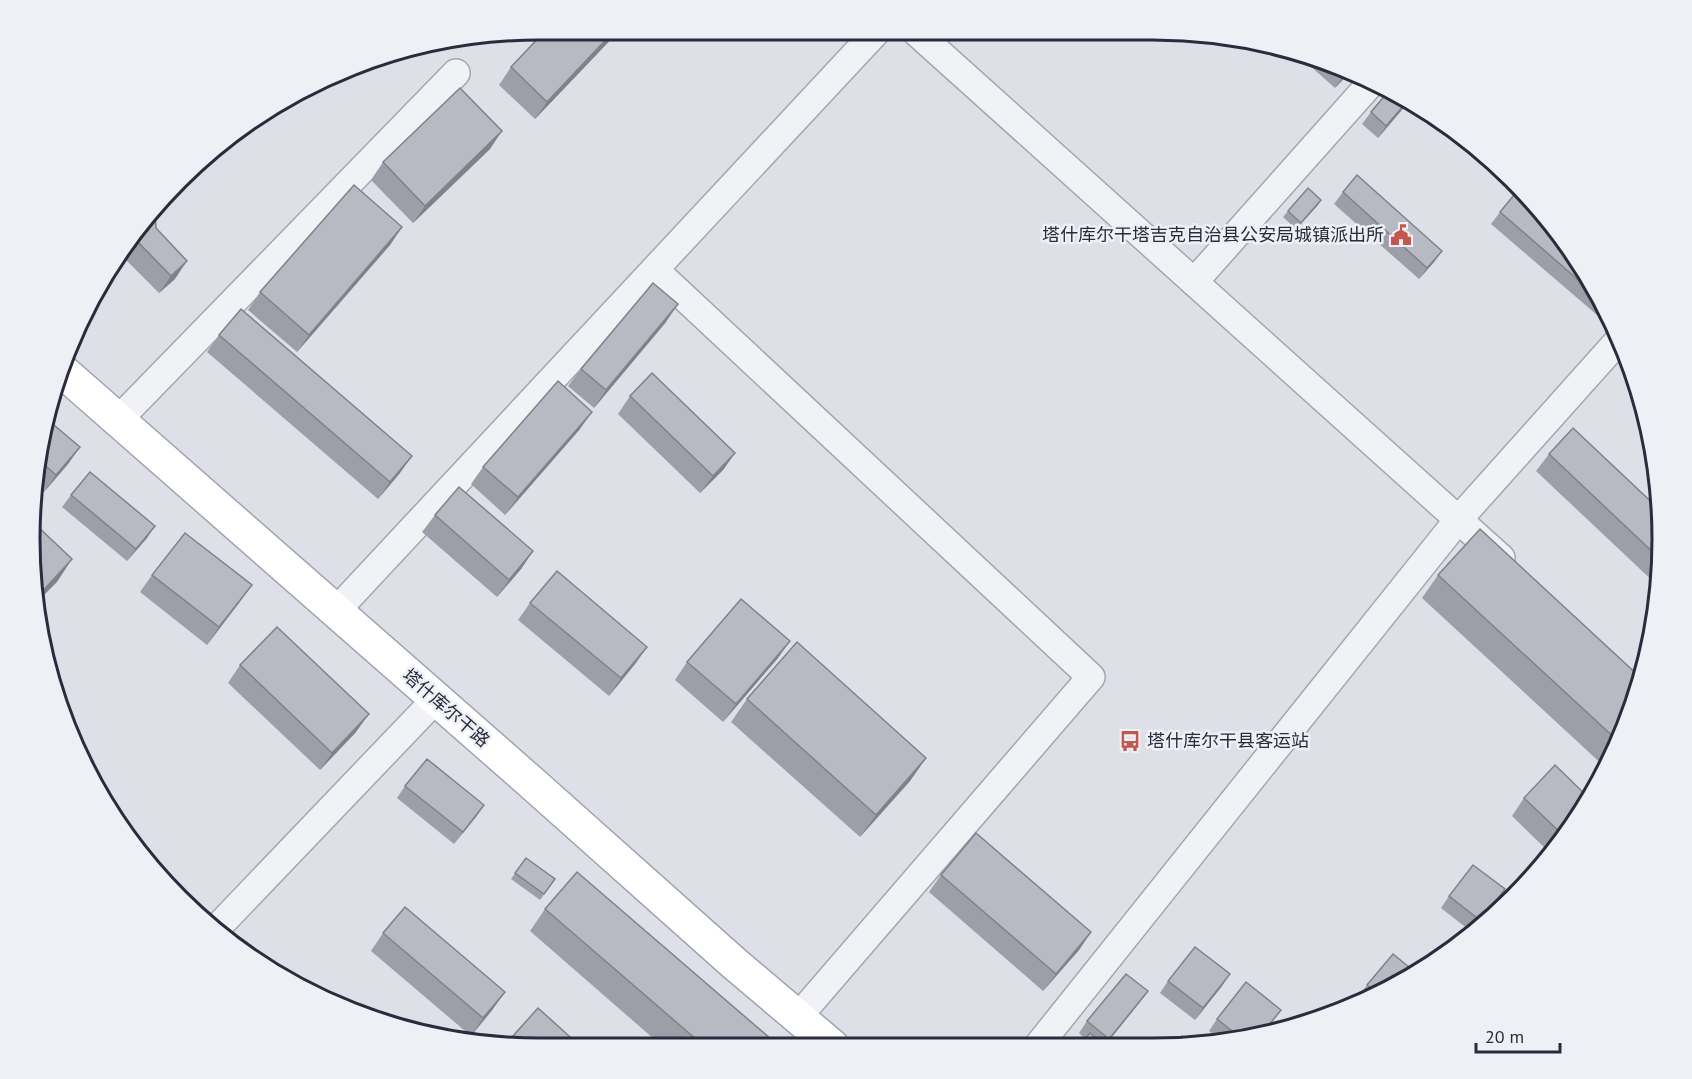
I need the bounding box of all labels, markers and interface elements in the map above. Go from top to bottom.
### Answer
place label: 塔什库尔干塔吉克自治县公安局城镇派出所 [1042,223,1384,246]
public building icon: 塔什库尔干塔吉克自治县公安局城镇派出所 [1389,223,1413,247]
street label: 塔什库尔干路 [398,664,495,752]
bus stop icon: 塔什库尔干县客运站 [1118,729,1142,753]
place label: 塔什库尔干县客运站 [1147,729,1309,752]
scale bar [1476,1016,1560,1054]
text: 20 m [1485,1025,1524,1048]

